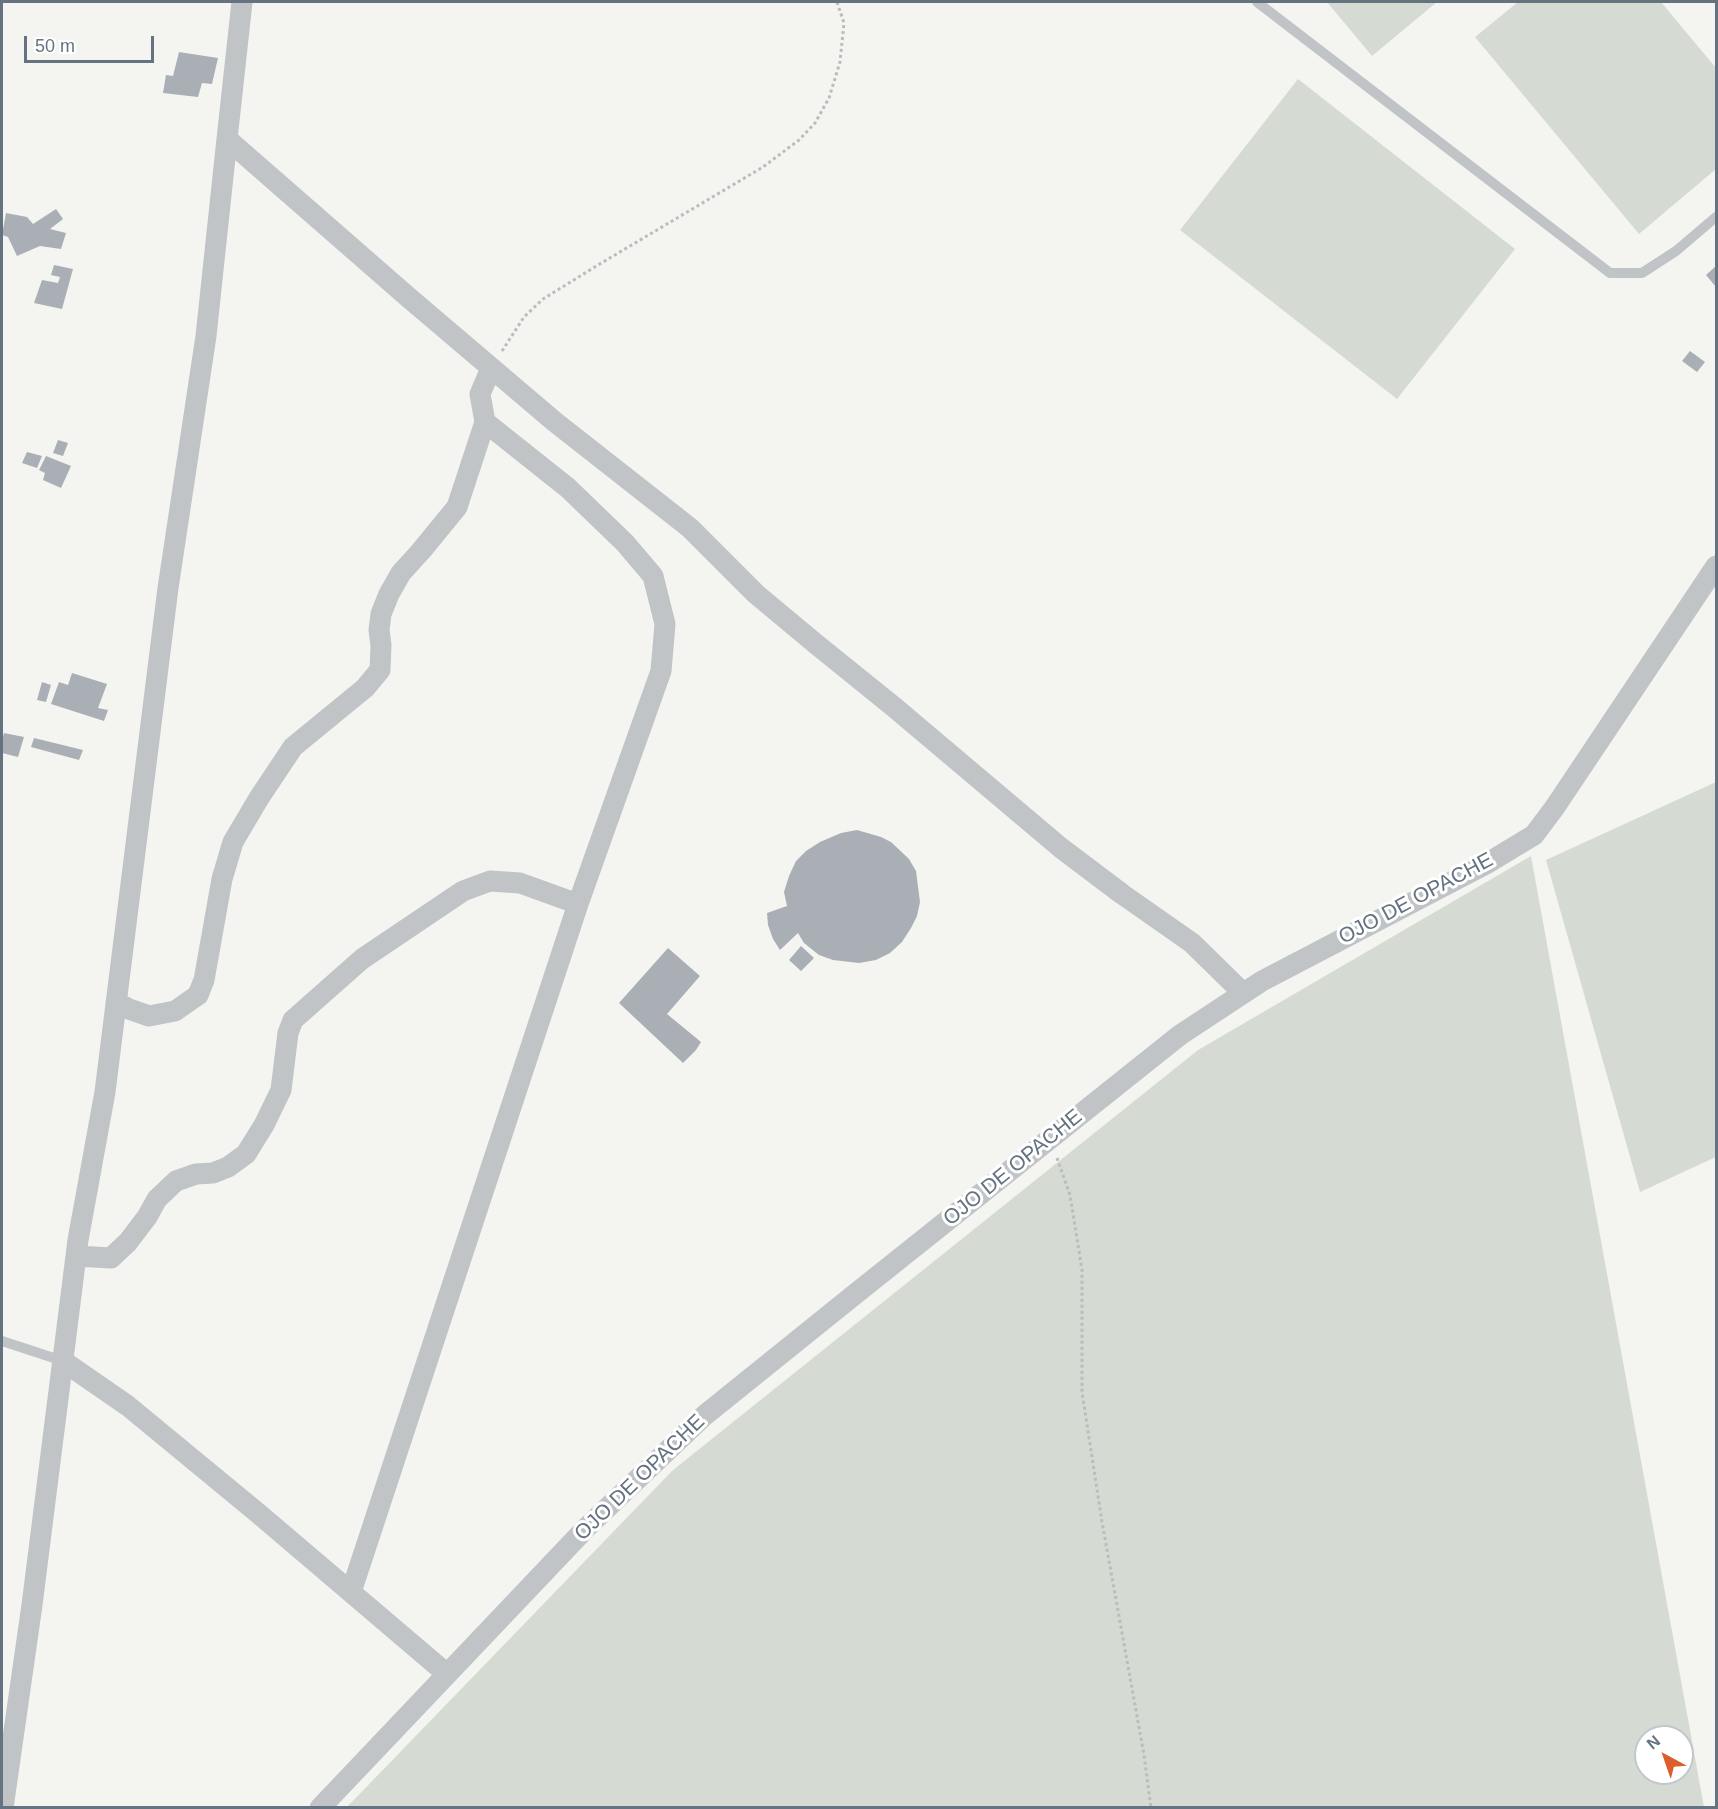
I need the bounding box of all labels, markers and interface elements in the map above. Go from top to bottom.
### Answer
scale bar [27,24,158,62]
text: 50 m [35,36,75,56]
street label: OJO DE OPACHE [1335,848,1497,950]
street label: OJO DE OPACHE [939,1104,1087,1232]
street label: OJO DE OPACHE [570,1409,710,1547]
north arrow [1634,1725,1694,1785]
text: N [1644,1732,1663,1753]

